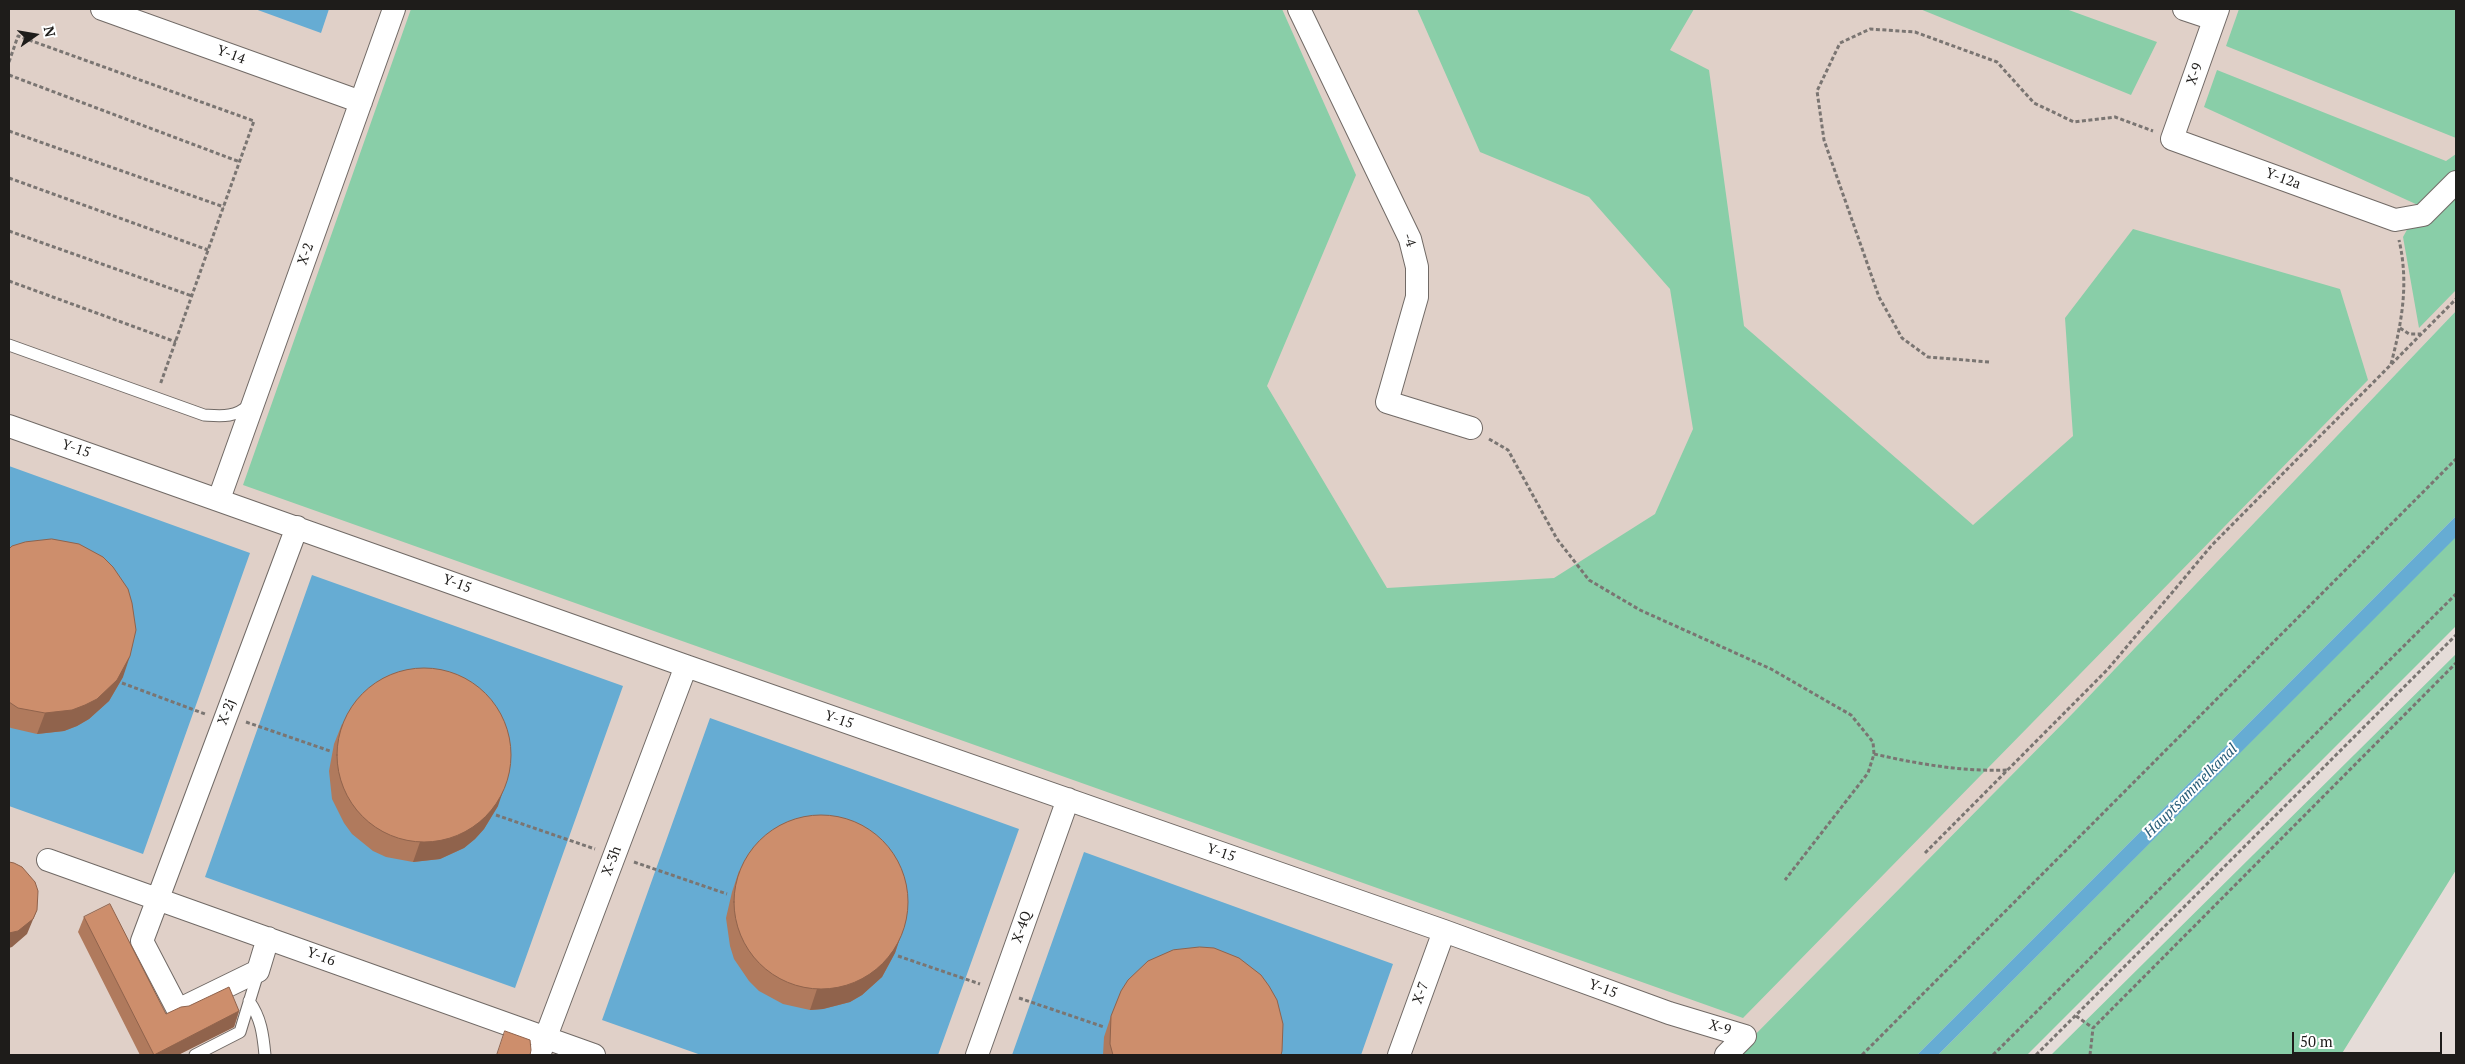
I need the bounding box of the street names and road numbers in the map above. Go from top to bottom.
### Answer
street label: Y-14 [214,42,248,68]
street label: X-9 [2183,61,2207,87]
street label: Y-12a [2263,165,2303,193]
street label: -4 [1399,231,1419,249]
street label: X-2 [294,241,318,267]
street label: Y-15 [59,436,93,462]
street label: Y-15 [440,571,474,597]
street label: X-2j [214,697,240,727]
street label: Y-15 [822,707,856,733]
street label: Y-15 [1204,840,1238,866]
street label: X-3h [599,844,625,878]
street label: X-4Q [1009,909,1035,945]
street label: Y-16 [304,944,338,970]
street label: Y-15 [1586,976,1620,1002]
street label: X-7 [1409,980,1433,1006]
street label: X-9 [1707,1017,1733,1039]

